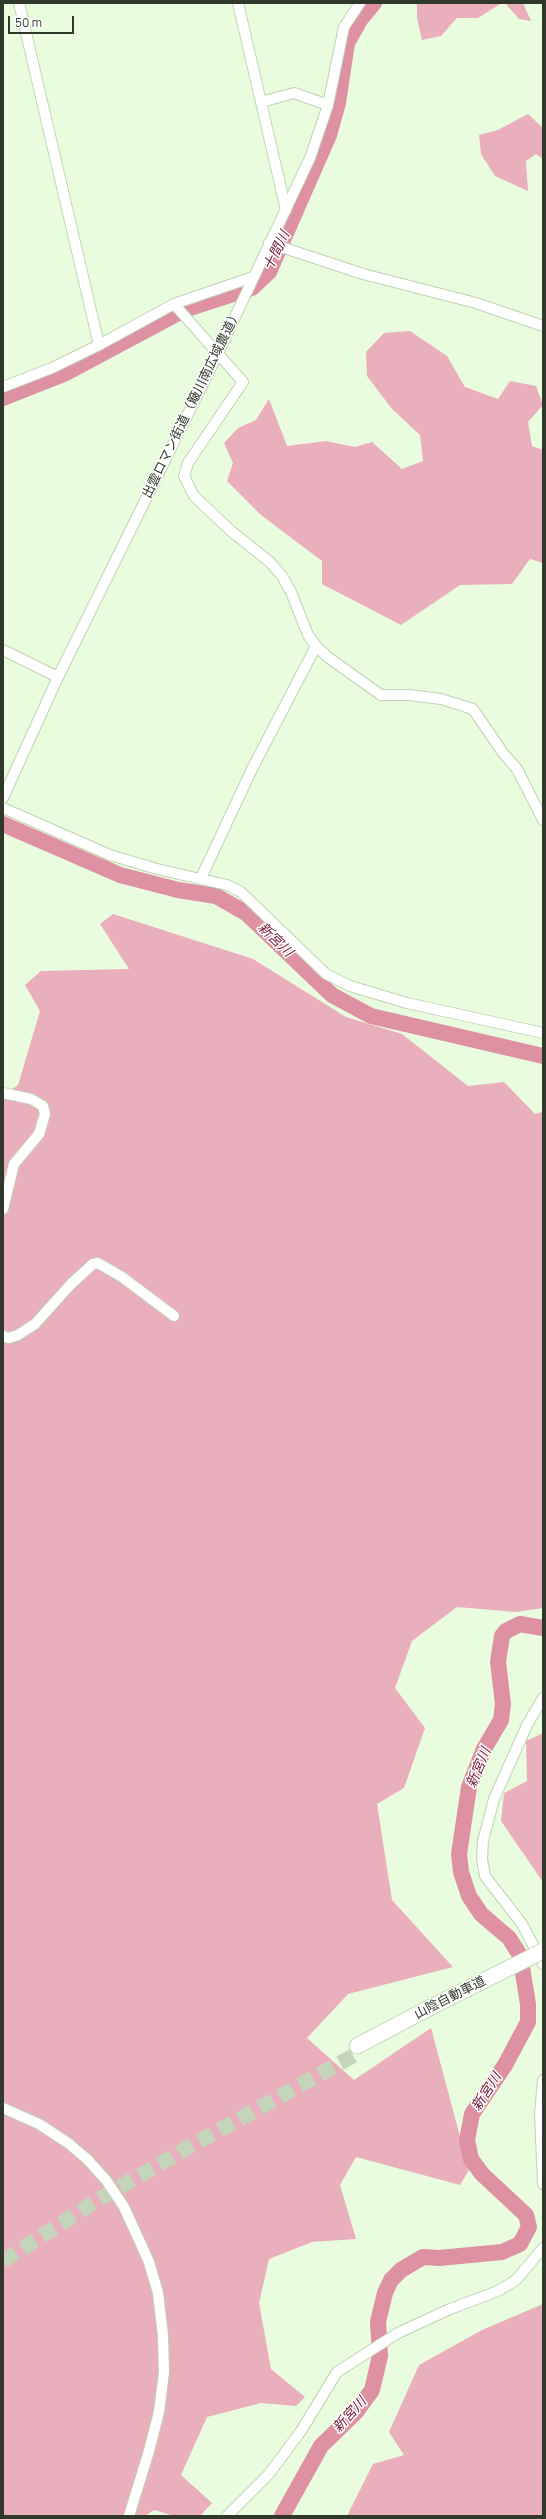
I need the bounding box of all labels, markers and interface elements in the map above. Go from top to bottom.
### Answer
scale bar [10,8,76,34]
text: 50 m [15,14,42,31]
water label: 十間川 [260,228,294,274]
street label: 出雲ロマン街道（簸川南広域農道） [139,307,245,501]
water label: 新宮川 [254,919,296,961]
water label: 新宮川 [463,1745,495,1791]
street label: 山陰自動車道 [412,1973,488,2023]
water label: 新宮川 [469,2070,505,2114]
water label: 新宮川 [330,2394,370,2436]

